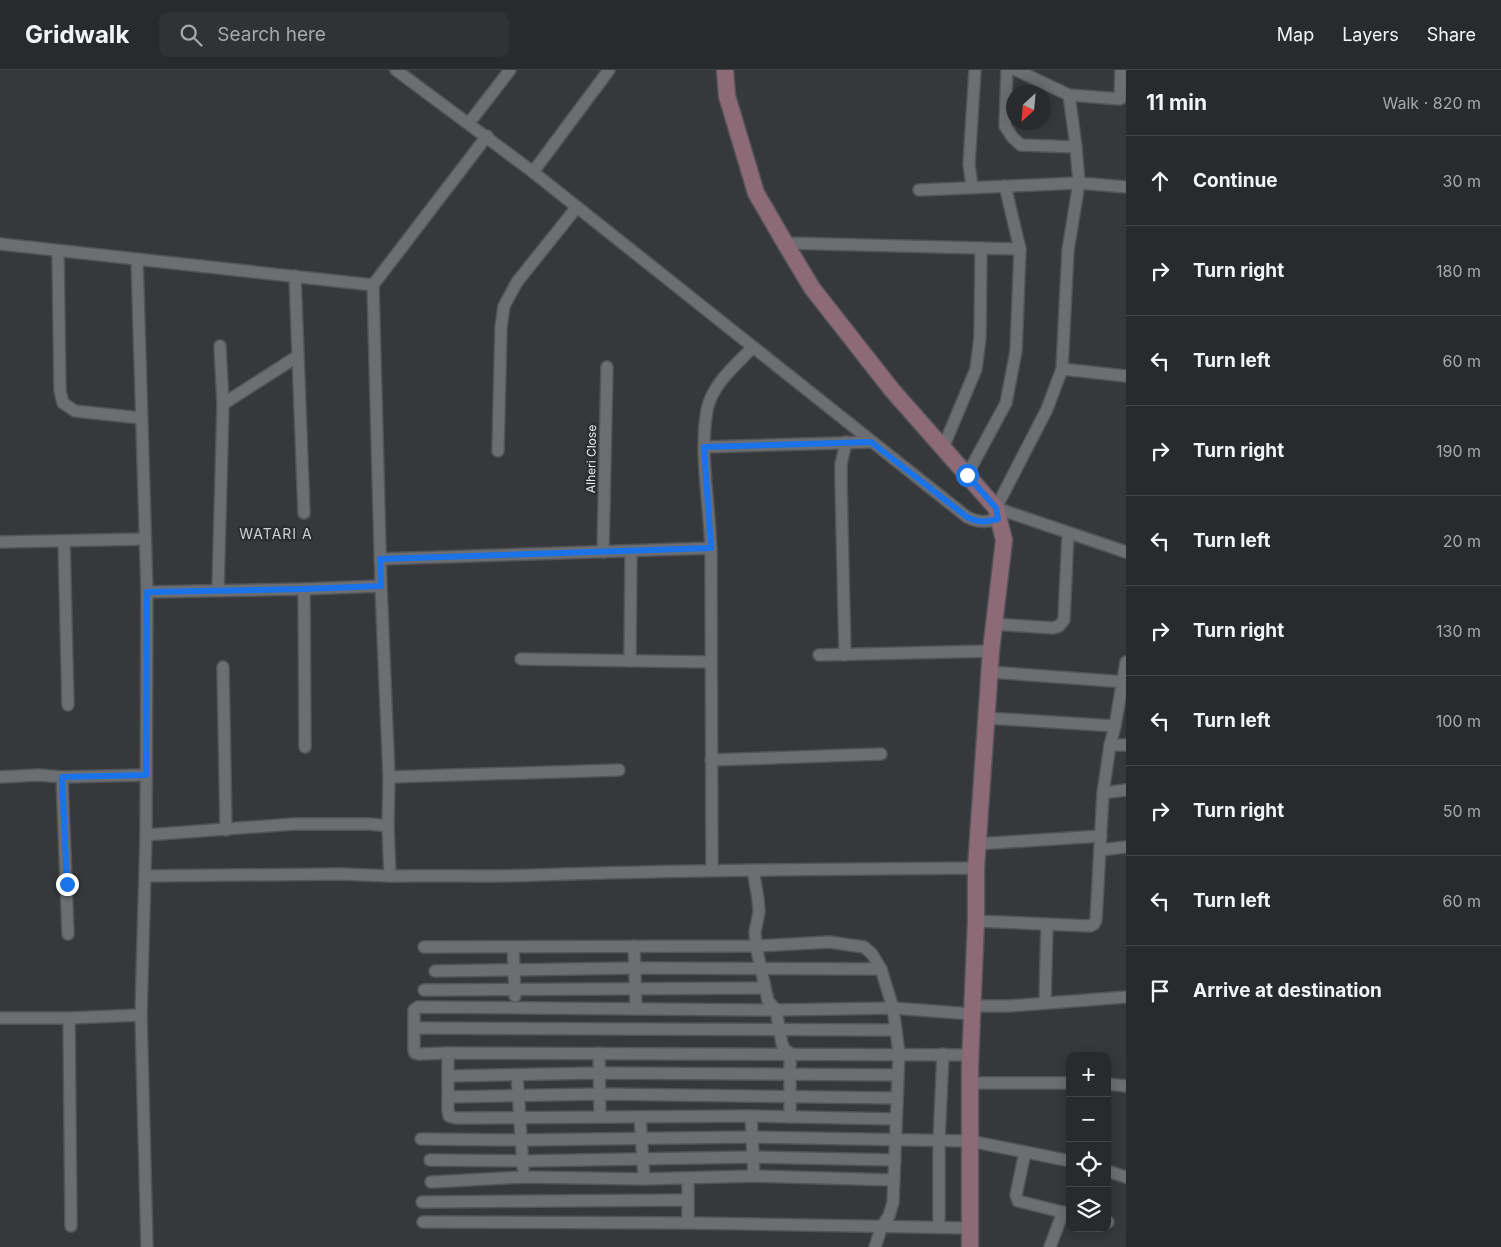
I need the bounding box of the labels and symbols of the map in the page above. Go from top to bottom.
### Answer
north arrow [1006,85,1051,130]
street label: Alheri Close [583,425,599,493]
route start [956,464,979,487]
district label: WATARI A [239,525,313,542]
route end [56,873,79,896]

